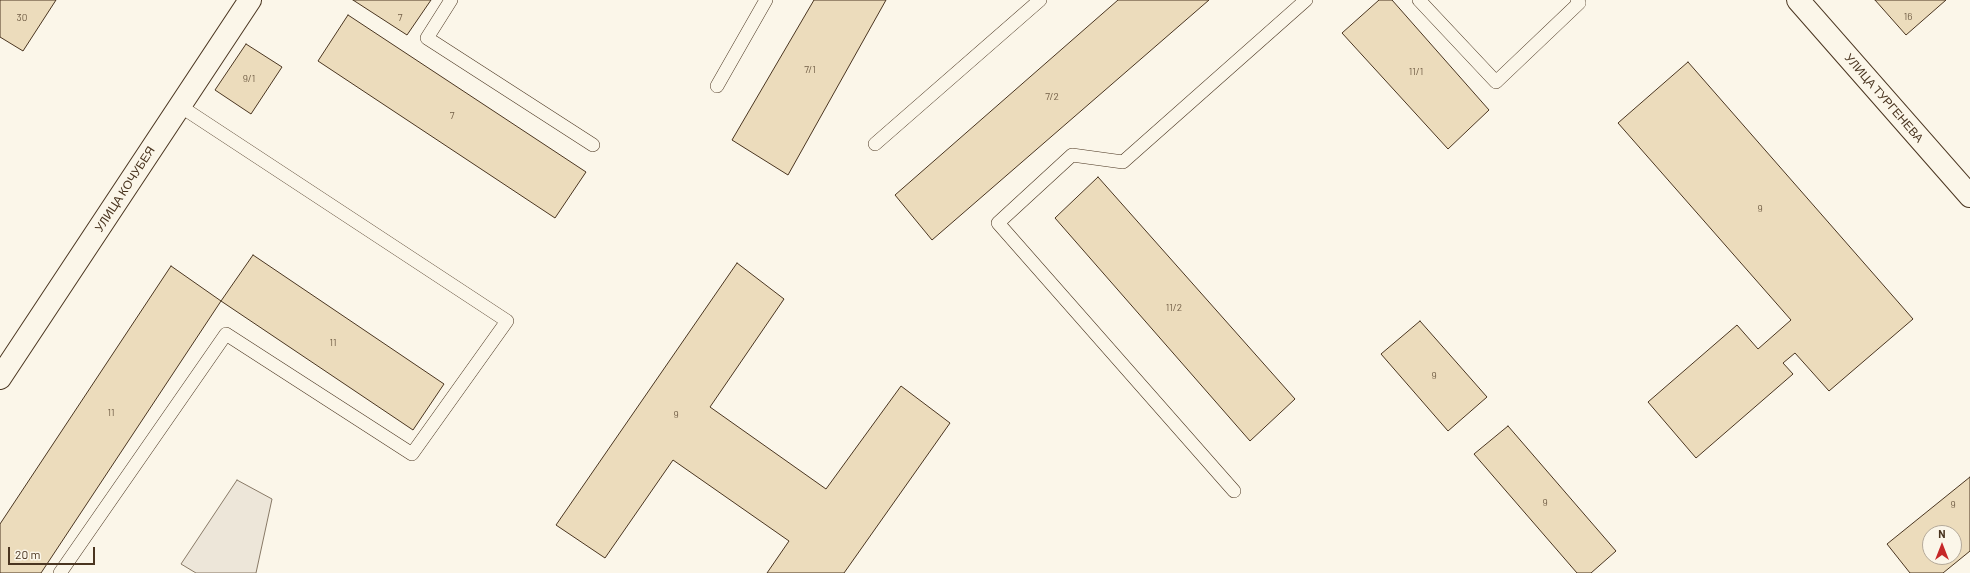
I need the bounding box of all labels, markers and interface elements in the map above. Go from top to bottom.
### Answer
house number: 16 [1904,11,1912,23]
house number: 30 [17,12,27,24]
house number: 7 [398,12,402,24]
street label: УЛИЦА ТУРГЕНЕВА [1842,51,1926,145]
house number: 7/1 [804,64,816,76]
house number: 11/1 [1409,66,1423,78]
house number: 9/1 [243,73,255,85]
house number: 7/2 [1045,91,1059,103]
house number: 7 [450,110,454,122]
street label: УЛИЦА КОЧУБЕЯ [92,144,158,234]
house number: 9 [1757,203,1763,215]
house number: 11/2 [1166,302,1182,314]
house number: 11 [329,337,337,349]
house number: 9 [1431,370,1437,382]
house number: 11 [107,407,115,419]
house number: 9 [673,409,679,421]
house number: 9 [1542,497,1548,509]
house number: 9 [1950,499,1956,511]
north arrow [1922,525,1962,565]
text: N [1938,527,1946,540]
scale bar [10,539,97,565]
text: 20 m [15,547,41,561]

